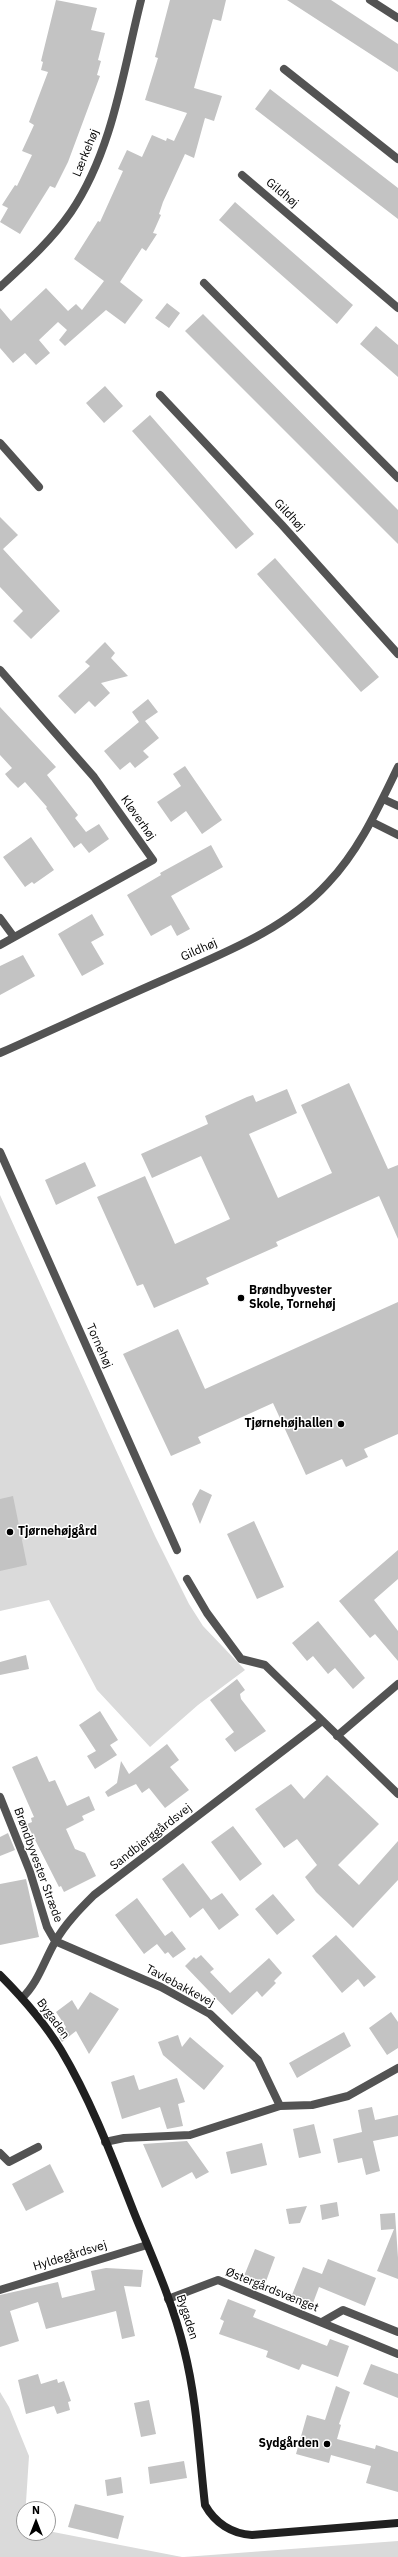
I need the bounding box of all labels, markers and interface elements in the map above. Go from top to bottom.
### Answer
street label: Lærkehøj [70,127,102,179]
street label: Gildhøj [263,175,301,211]
street label: Gildhøj [271,496,307,534]
street label: Kløverhøj [117,793,159,843]
street label: Gildhøj [179,936,219,964]
place label: Brøndbyvester Skole, Tornehøj [249,1284,336,1312]
marker: Brøndbyvester Skole, Tornehøj [236,1293,246,1303]
street label: Tornehøj [83,1321,115,1371]
place label: Tjørnehøjhallen [244,1417,333,1431]
marker: Tjørnehøjhallen [336,1419,346,1429]
place label: Tjørnehøjgård [18,1525,97,1539]
marker: Tjørnehøjgård [5,1527,15,1537]
street label: Sandbjerggårdsvej [107,1801,195,1873]
street label: Brøndbyvester Stræde [10,1806,66,1924]
street label: Tavlebakkevej [143,1962,217,2010]
street label: Bygaden [34,1996,72,2042]
street label: Hyldegårdsvej [31,2238,109,2274]
street label: Østergårdsvænget [223,2265,321,2315]
street label: Bygaden [173,2293,201,2341]
place label: Sydgården [258,2437,319,2451]
marker: Sydgården [322,2439,332,2449]
north arrow [16,2501,56,2541]
text: N [32,2503,40,2517]

